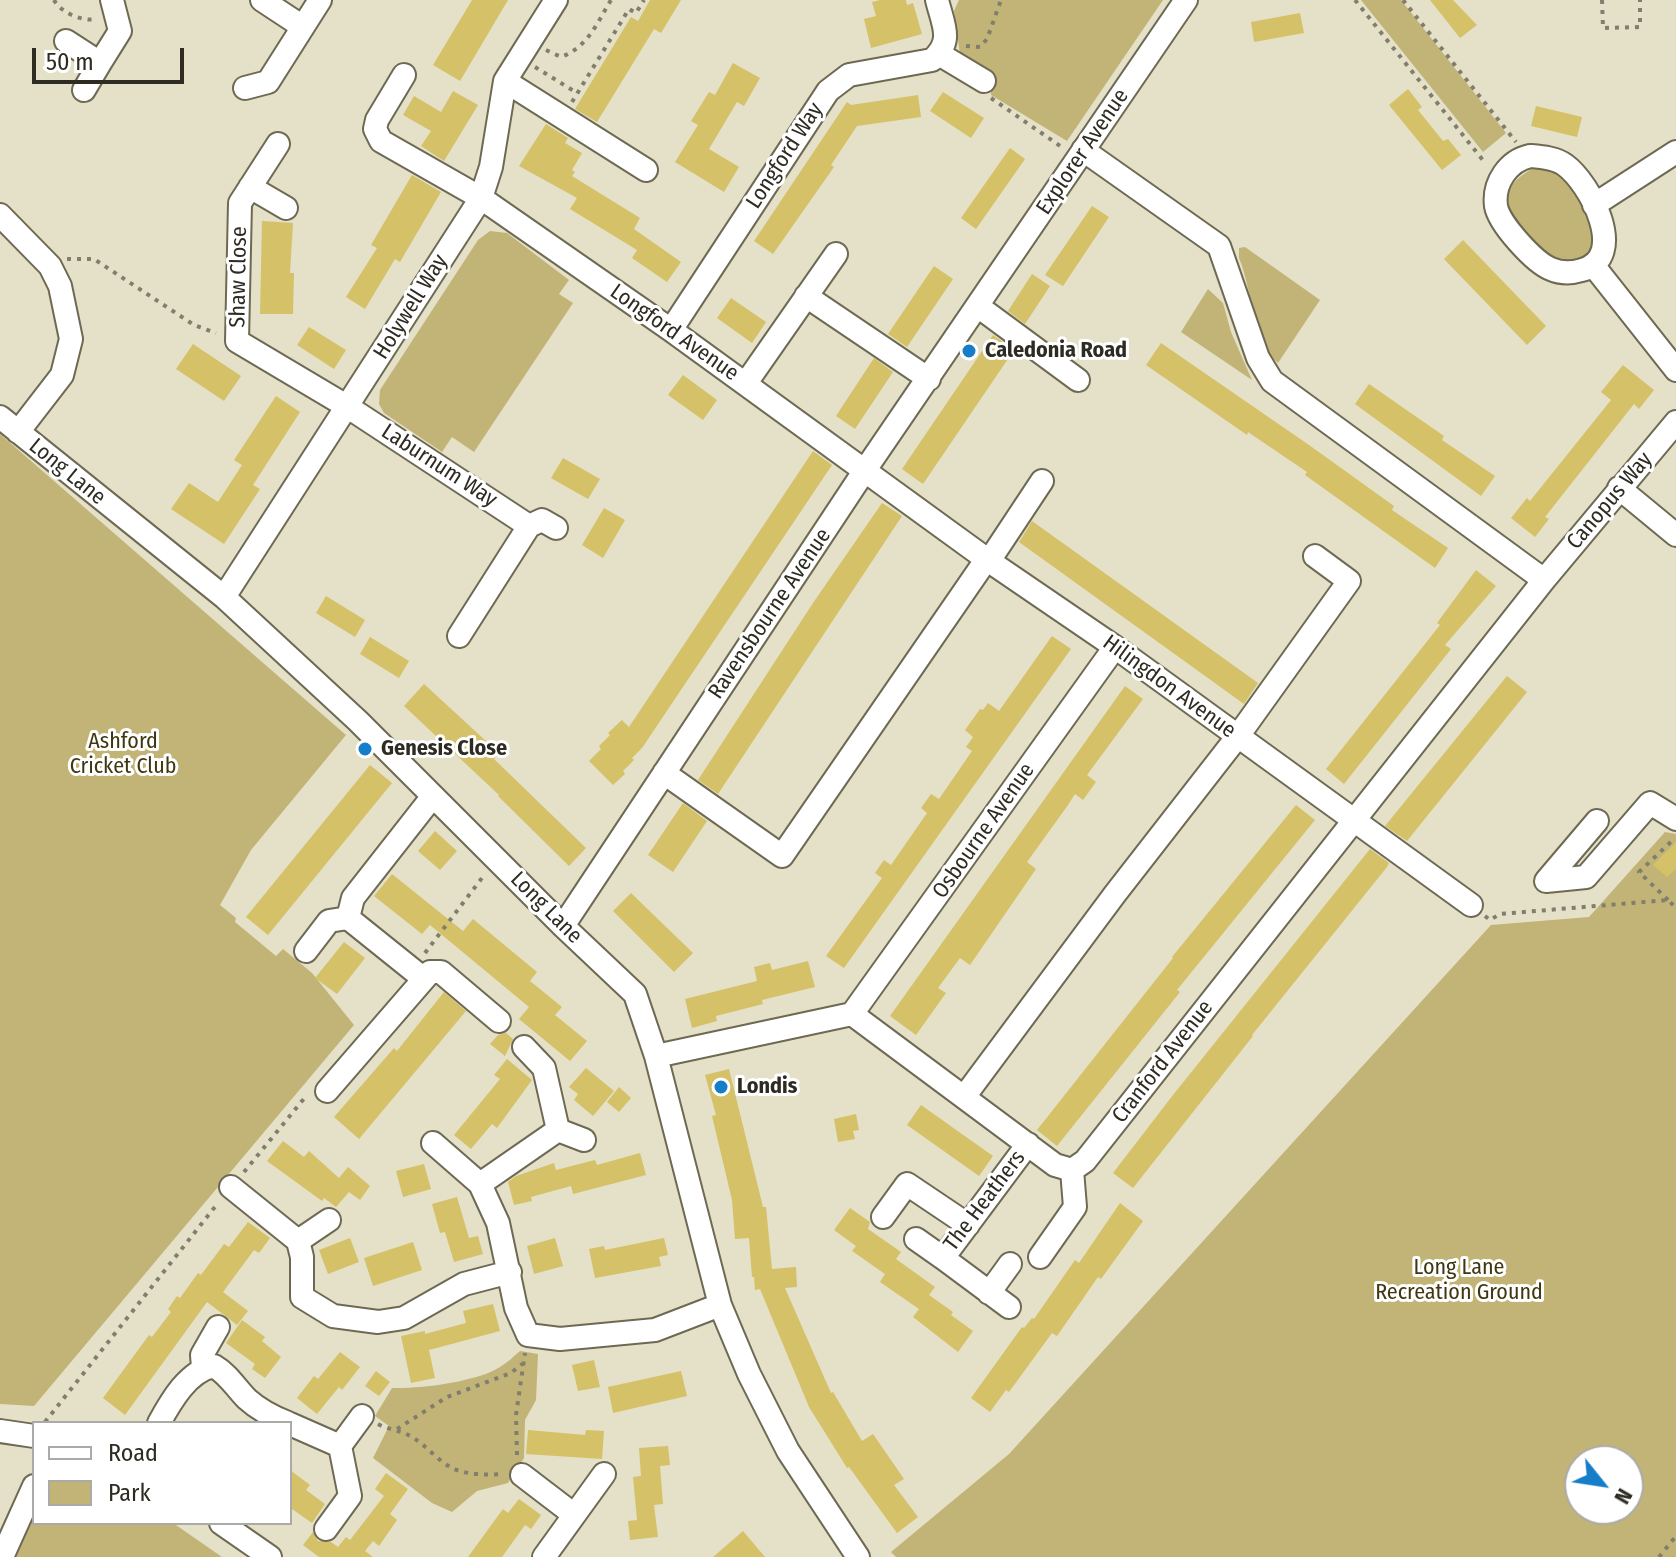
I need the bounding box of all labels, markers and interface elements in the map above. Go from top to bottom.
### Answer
scale bar [36,32,188,82]
text: 50 m [46,48,94,76]
street label: Explorer Avenue [1031,84,1135,220]
street label: Longford Way [741,98,829,214]
street label: Shaw Close [225,226,253,328]
street label: Holywell Way [368,250,454,364]
street label: Longford Avenue [605,279,743,387]
place label: Caledonia Road [985,338,1127,364]
marker: Caledonia Road [960,342,978,360]
street label: Laburnum Way [376,419,502,513]
street label: Long Lane [23,433,111,511]
street label: Canopus Way [1562,447,1658,555]
street label: Ravensbourne Avenue [703,524,837,704]
street label: Hilingdon Avenue [1097,630,1241,744]
park label: Ashford Cricket Club [70,729,176,780]
place label: Genesis Close [381,736,507,762]
marker: Genesis Close [356,740,374,758]
street label: Osbourne Avenue [927,758,1041,904]
street label: Long Lane [505,867,587,949]
street label: Cranford Avenue [1107,995,1219,1129]
place label: Londis [737,1074,797,1100]
marker: Londis [712,1078,730,1096]
street label: The Heathers [939,1146,1031,1256]
park label: Long Lane Recreation Ground [1375,1255,1543,1306]
legend [32,1421,292,1525]
text: Road [108,1439,158,1467]
north arrow [1564,1445,1644,1525]
text: Park [108,1479,151,1507]
text: N [1608,1484,1638,1509]

